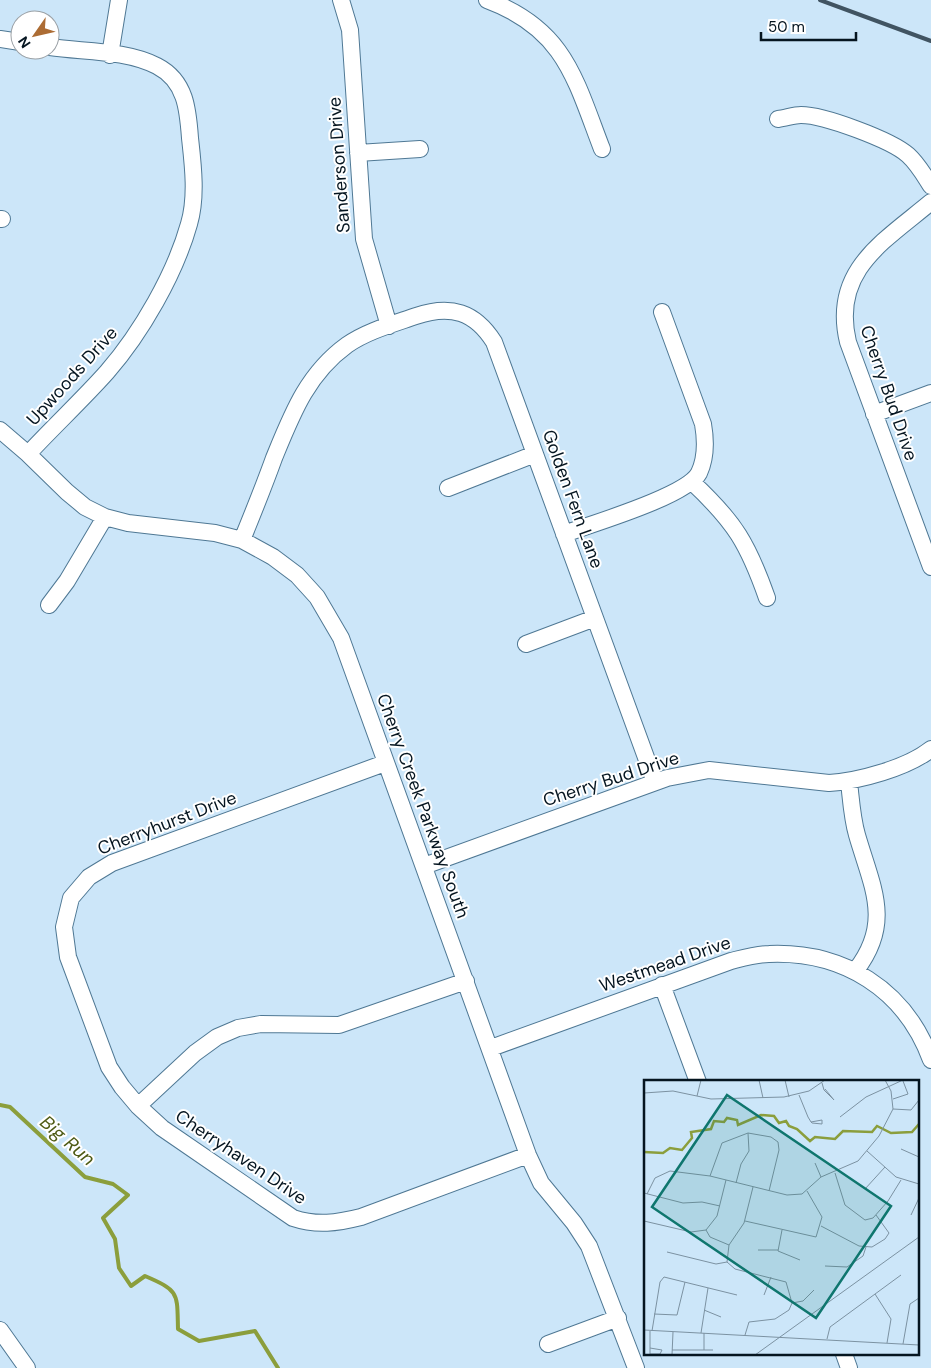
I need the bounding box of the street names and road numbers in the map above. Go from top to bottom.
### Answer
street label: Sanderson Drive [322,96,356,234]
street label: Upwoods Drive [21,321,123,431]
street label: Cherry Bud Drive [855,322,923,464]
street label: Golden Fern Lane [537,426,609,572]
street label: Cherry Creek Parkway South [371,690,475,922]
street label: Cherry Bud Drive [540,746,682,812]
street label: Cherryhurst Drive [94,785,240,861]
street label: Westmead Drive [596,930,734,998]
street label: Cherryhaven Drive [171,1104,311,1210]

